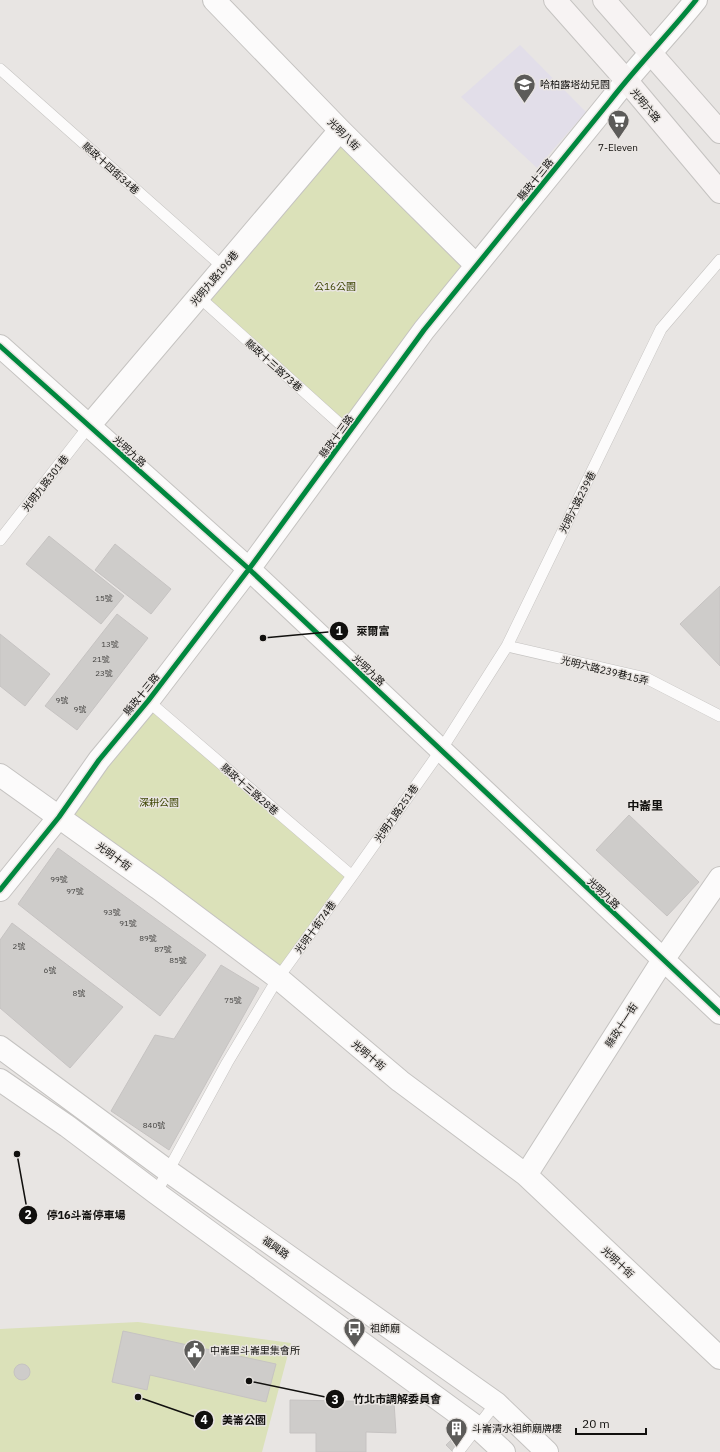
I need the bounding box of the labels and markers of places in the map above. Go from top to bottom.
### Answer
school or university icon: 哈柏露塔幼兒園 [511,71,537,104]
place label: 哈柏露塔幼兒園 [540,78,610,91]
supermarket icon: 7-Eleven [605,108,631,141]
place label: 7-Eleven [598,141,638,154]
callout: 萊爾富 [329,620,398,643]
callout: 停16斗崙停車場 [18,1203,134,1226]
bus stop icon: 祖師廟 [341,1315,367,1348]
place label: 祖師廟 [370,1322,400,1335]
public building icon: 中崙里斗崙里集會所 [182,1337,208,1370]
place label: 中崙里斗崙里集會所 [210,1344,300,1357]
callout: 竹北市調解委員會 [325,1388,449,1411]
callout: 美崙公園 [194,1409,274,1432]
building icon: 斗崙清水祖師廟牌樓 [443,1415,469,1448]
place label: 斗崙清水祖師廟牌樓 [472,1422,562,1435]

